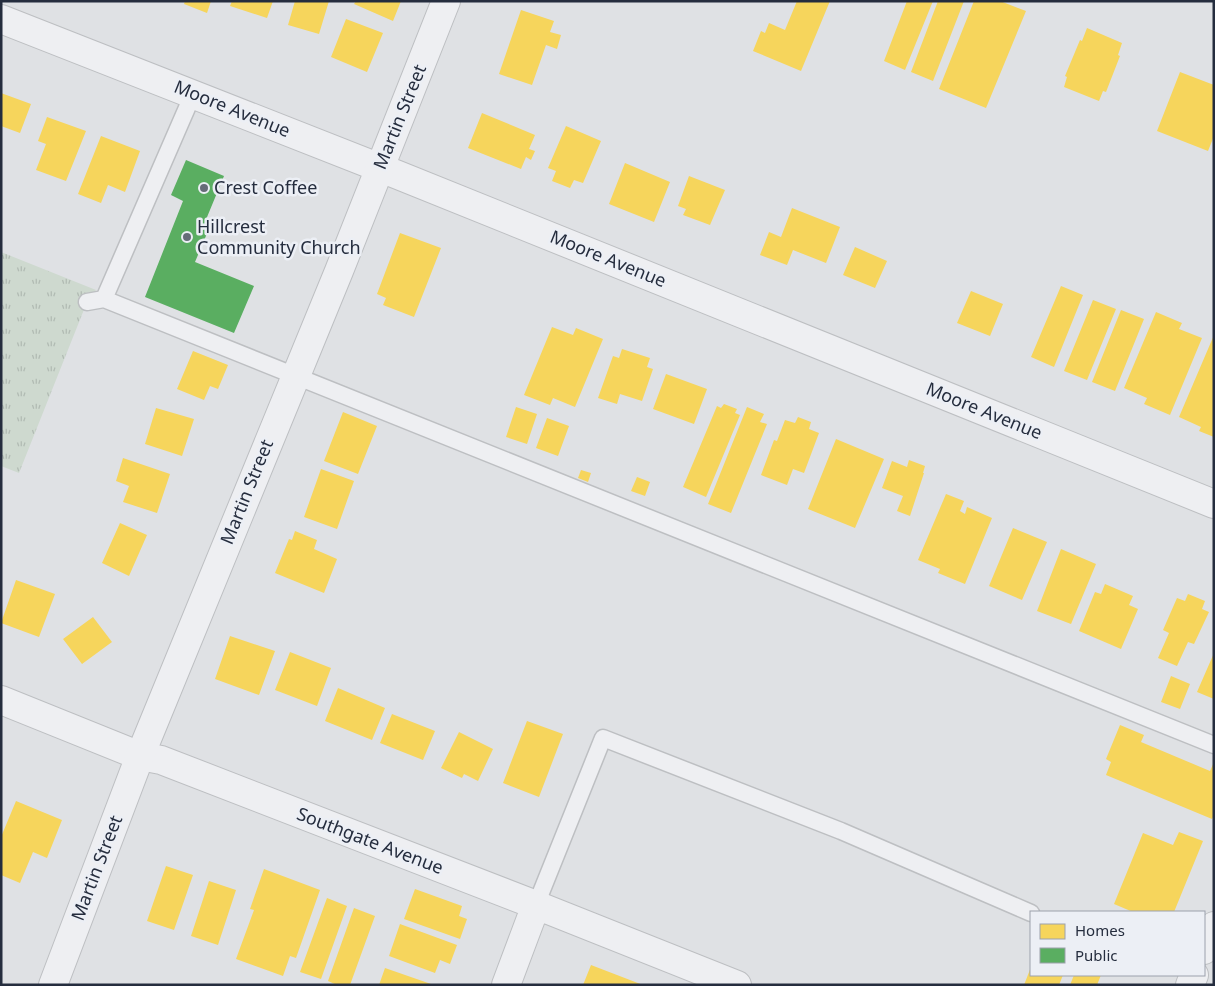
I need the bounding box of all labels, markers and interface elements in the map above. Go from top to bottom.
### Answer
street label: Martin Street [367,60,431,173]
street label: Moore Avenue [171,74,294,142]
place label: Crest Coffee [214,175,317,199]
marker: Crest Coffee [198,182,210,194]
place label: Hillcrest Community Church [197,214,361,259]
street label: Moore Avenue [547,224,670,292]
marker: Hillcrest Community Church [181,231,193,243]
street label: Moore Avenue [923,376,1046,444]
street label: Martin Street [214,435,278,548]
street label: Southgate Avenue [294,801,447,879]
street label: Martin Street [65,811,127,924]
legend [1030,911,1205,976]
text: Homes [1075,920,1125,940]
text: Public [1075,945,1118,965]

